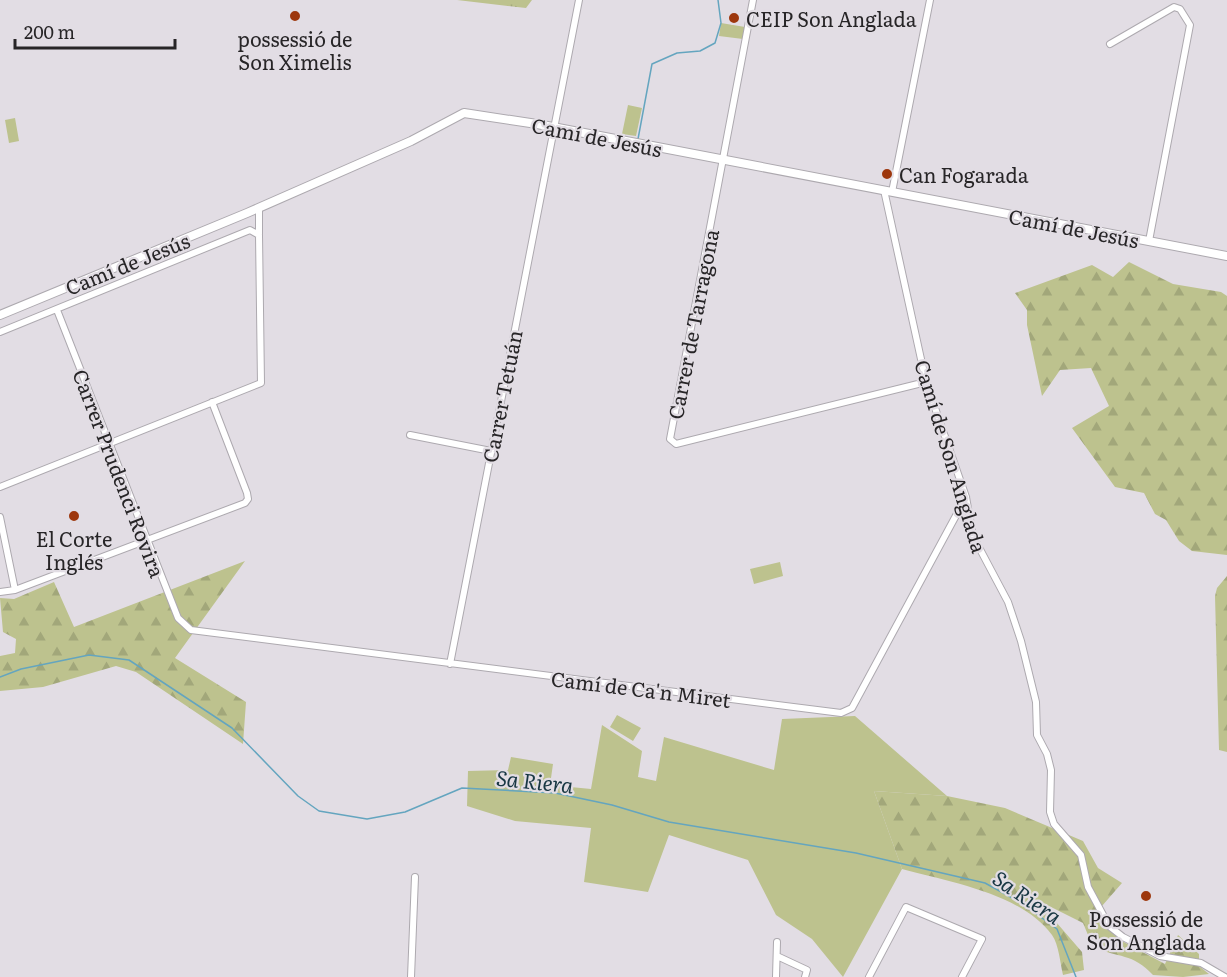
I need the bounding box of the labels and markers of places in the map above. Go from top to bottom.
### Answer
place label: CEIP Son Anglada [746,3,917,33]
marker: possessió de Son Ximelis [288,9,302,23]
marker: CEIP Son Anglada [727,11,741,25]
place label: possessió de Son Ximelis [238,23,352,76]
place label: Can Fogarada [899,159,1029,189]
marker: Can Fogarada [880,167,894,181]
marker: El Corte Inglés [67,509,81,523]
place label: El Corte Inglés [36,523,112,576]
marker: Possessió de Son Anglada [1139,889,1153,903]
place label: Possessió de Son Anglada [1086,903,1206,956]

